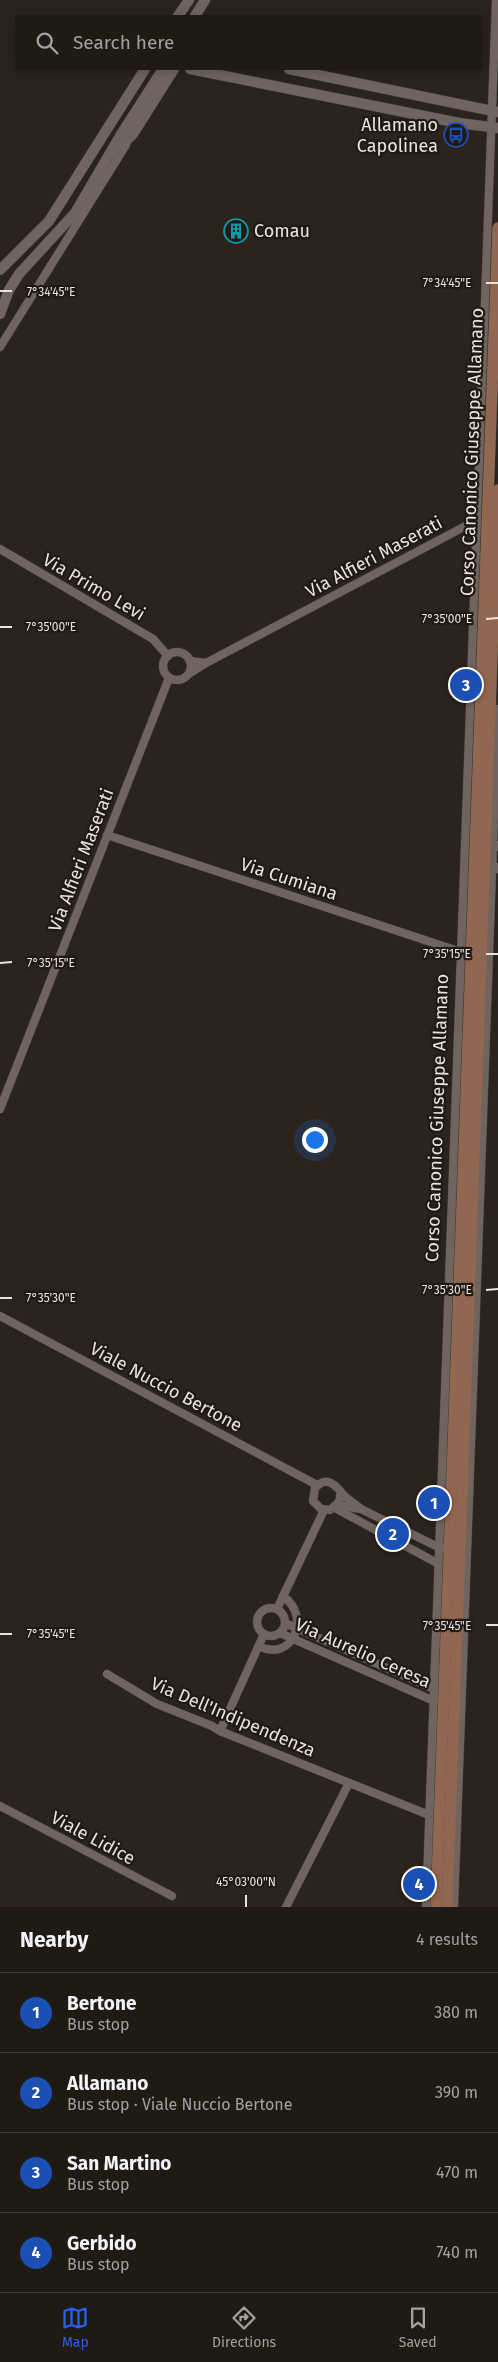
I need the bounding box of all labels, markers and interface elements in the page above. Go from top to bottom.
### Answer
search box [15,15,483,70]
icon: search [33,29,61,57]
text: Search here [73,31,174,54]
place label: Allamano Capolinea [357,114,438,157]
bus stop icon: Allamano Capolinea [443,122,469,148]
building icon: Comau [223,218,249,244]
place label: Comau [254,220,310,242]
text: 7°34'45"E [423,276,471,290]
text: 7°34'45"E [27,285,75,299]
street label: Corso Canonico Giuseppe Allamano [456,307,488,597]
street label: Via Alfieri Maserati [302,512,446,602]
street label: Via Primo Levi [39,549,149,625]
text: 7°35'00"E [422,612,472,626]
text: 7°35'00"E [26,620,76,634]
pin: 3 [450,666,482,704]
street label: Via Alfieri Maserati [44,785,118,935]
street label: Via Cumiana [238,853,340,905]
text: 7°35'15"E [423,947,471,961]
text: 7°35'15"E [27,956,75,970]
street label: Corso Canonico Giuseppe Allamano [421,973,453,1263]
your location [302,1127,328,1153]
text: 7°35'30"E [422,1283,472,1297]
text: 7°35'30"E [26,1291,76,1305]
street label: Viale Nuccio Bertone [86,1338,246,1436]
pin: 1 [418,1484,450,1522]
pin: 2 [377,1515,409,1553]
street label: Via Aurelio Ceresa [292,1613,434,1693]
text: 7°35'45"E [423,1619,471,1633]
text: 7°35'45"E [27,1627,75,1641]
street label: Via Dell'Indipendenza [147,1672,319,1762]
street label: Viale Lidice [47,1807,139,1869]
pin: 4 [403,1865,435,1903]
text: 45°03'00"N [216,1875,276,1889]
text: Nearby [20,1927,88,1953]
text: 4 results [416,1930,478,1949]
text: Bertone [67,1992,136,2015]
text: 1 [32,2003,40,2022]
text: 380 m [434,2003,478,2022]
text: Bus stop [67,2015,130,2034]
text: Allamano [67,2072,148,2095]
text: 2 [32,2083,40,2102]
text: 390 m [435,2083,478,2102]
text: Bus stop · Viale Nuccio Bertone [67,2095,292,2114]
text: San Martino [67,2152,171,2175]
text: 3 [32,2163,40,2182]
text: 470 m [436,2163,478,2182]
text: Bus stop [67,2175,130,2194]
text: Gerbido [67,2232,137,2255]
text: 4 [31,2243,41,2262]
text: 740 m [436,2243,478,2262]
text: Bus stop [67,2255,130,2274]
tab: Map [61,2304,89,2351]
tab: Directions [212,2304,276,2351]
tab: Saved [399,2304,437,2351]

